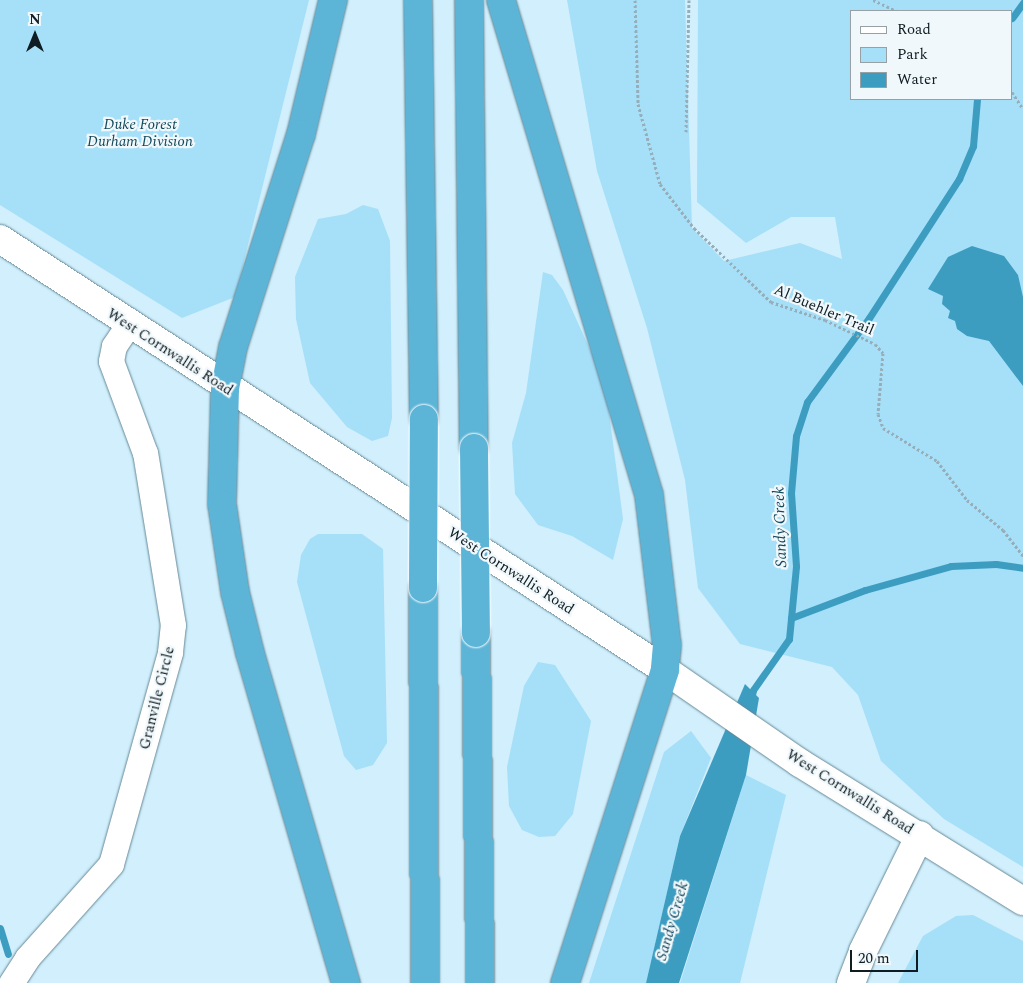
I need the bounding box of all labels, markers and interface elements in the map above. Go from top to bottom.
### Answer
text: N [29,9,41,30]
north arrow [10,10,60,60]
legend [850,10,1013,100]
text: Road [897,18,931,41]
text: Park [897,43,928,66]
text: Water [897,68,937,91]
park label: Duke Forest Durham Division [87,115,193,150]
street label: Al Buehler Trail [771,281,877,339]
street label: West Cornwallis Road [104,305,236,399]
water label: Sandy Creek [769,486,791,568]
street label: West Cornwallis Road [445,524,577,618]
street label: Granville Circle [135,645,179,751]
street label: West Cornwallis Road [783,745,917,839]
water label: Sandy Creek [652,879,692,963]
scale bar [853,940,920,972]
text: 20 m [858,947,890,970]

